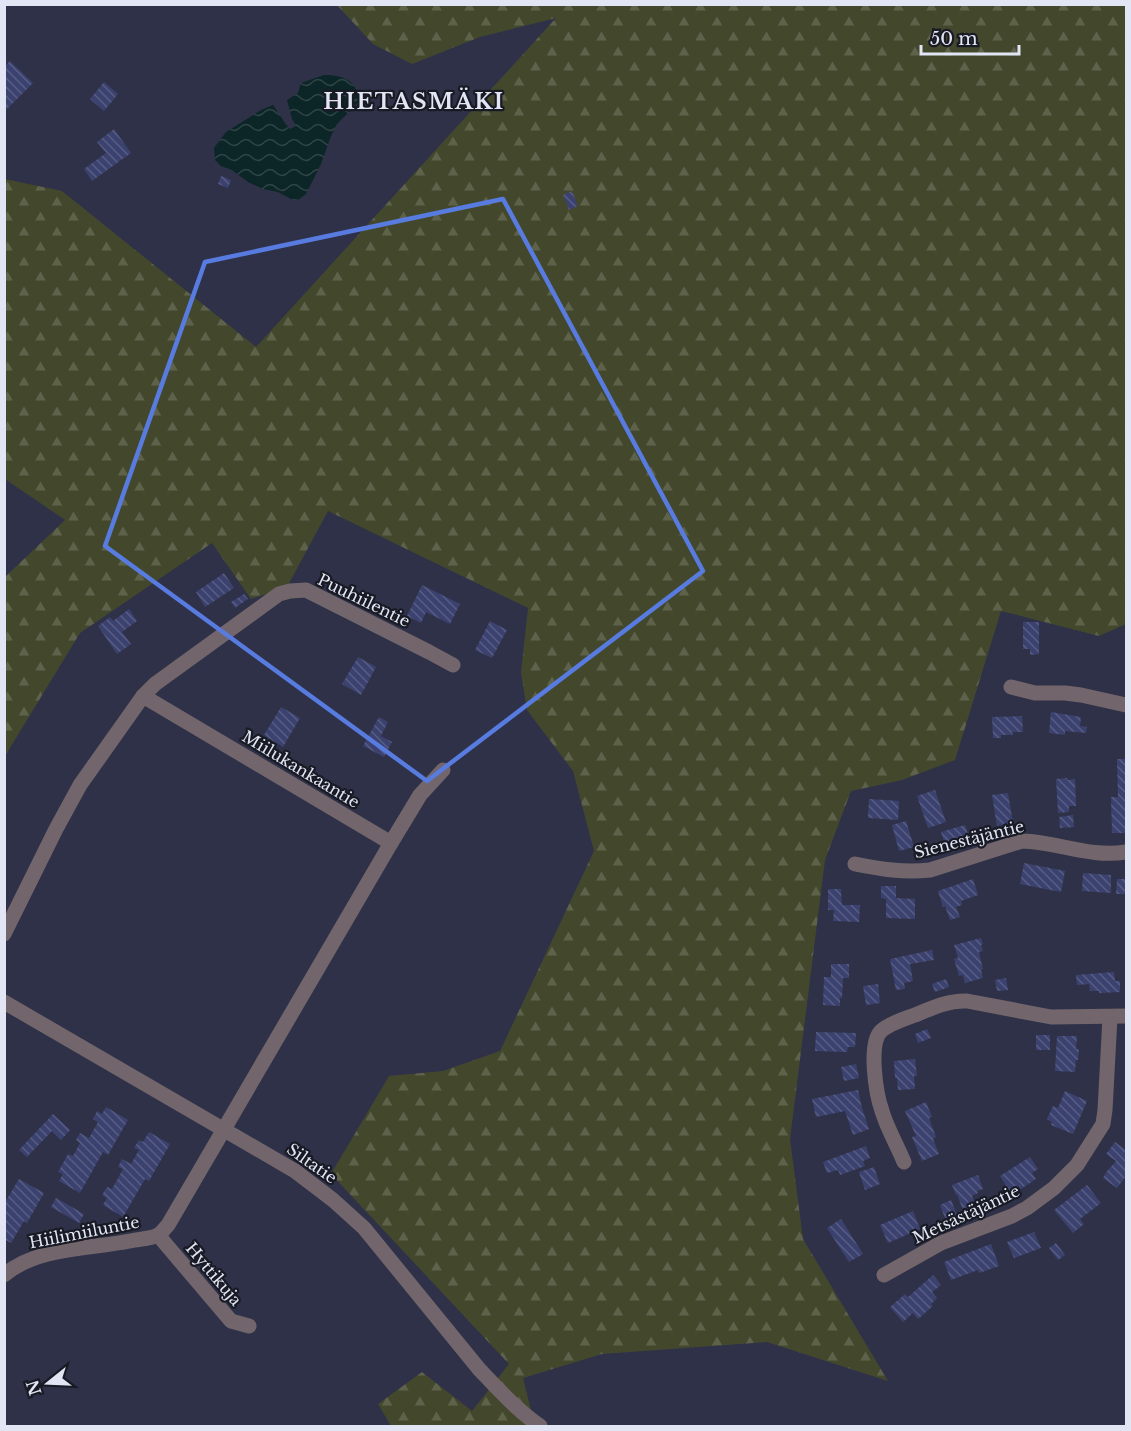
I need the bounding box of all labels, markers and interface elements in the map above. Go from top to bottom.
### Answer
scale bar [921,18,1018,56]
text: 50 m [930,28,978,50]
district label: HIETASMÄKI [323,87,505,115]
street label: Puuhiilentie [314,569,414,631]
street label: Miilukankaantie [239,726,363,812]
street label: Sienestäjäntie [912,816,1026,862]
street label: Siltatie [283,1139,341,1187]
street label: Metsästäjäntie [909,1180,1023,1248]
street label: Hiilimiiluntie [27,1211,141,1253]
street label: Hyttikuja [182,1238,246,1310]
north arrow [18,1353,78,1413]
text: N [22,1377,46,1398]

